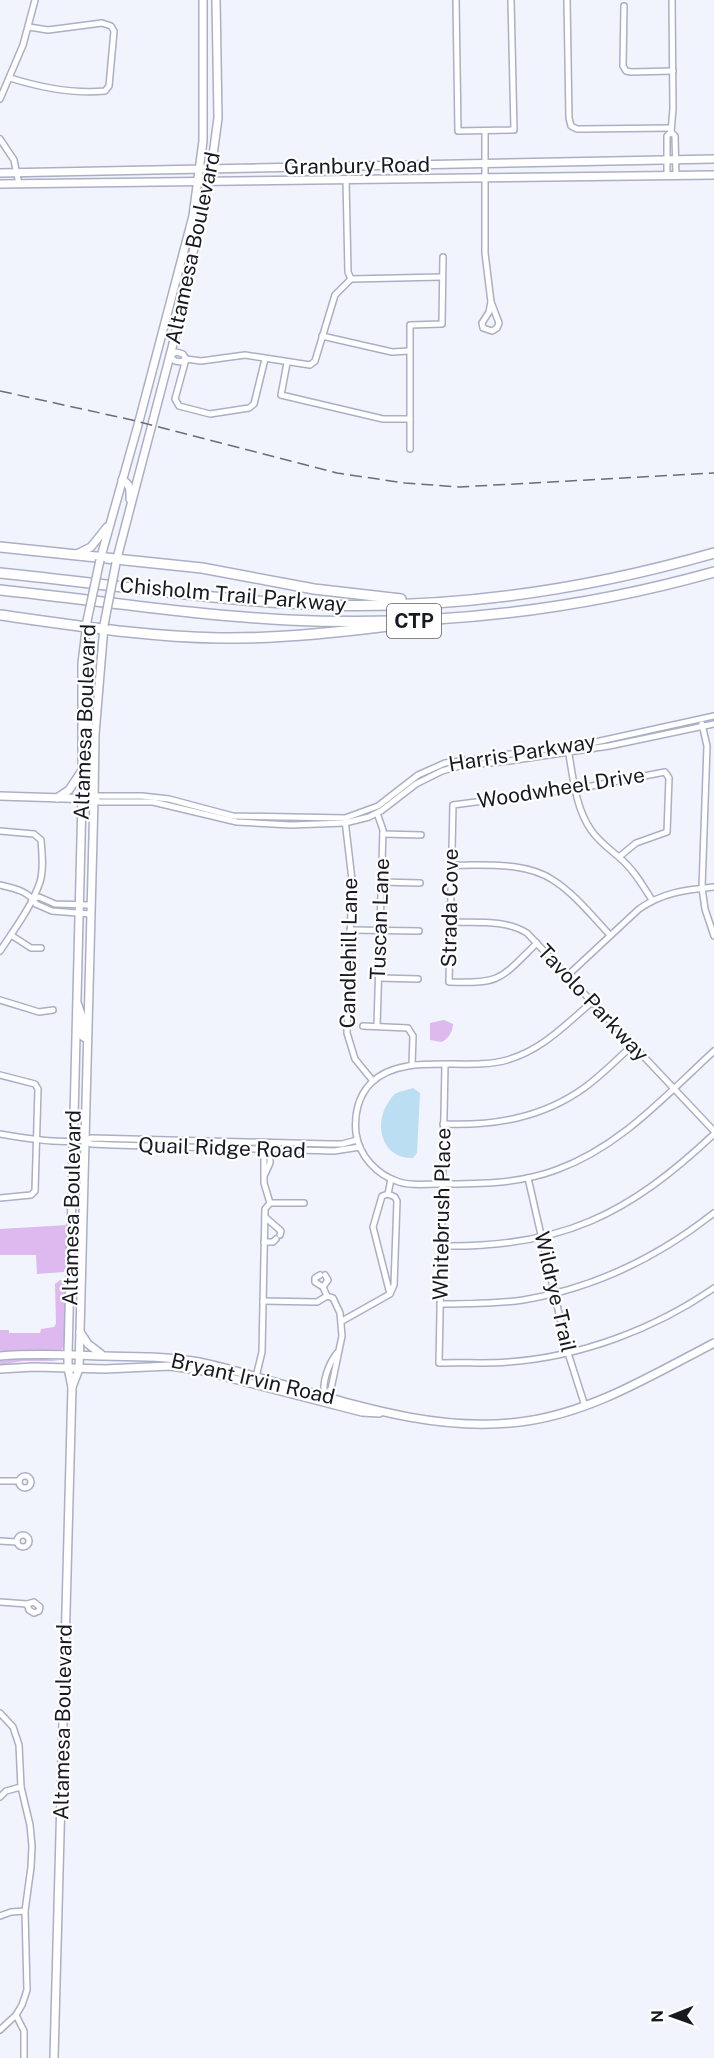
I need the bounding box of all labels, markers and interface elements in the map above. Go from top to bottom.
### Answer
street label: Altamesa Boulevard [160,149,225,346]
street label: Granbury Road [284,152,430,179]
street label: Chisholm Trail Parkway [119,572,348,617]
road number: CTP [387,604,441,638]
street label: Altamesa Boulevard [69,624,100,820]
street label: Harris Parkway [447,729,597,776]
street label: Woodwheel Drive [475,762,647,813]
street label: Strada Cove [436,848,463,968]
street label: Tuscan Lane [365,858,394,980]
street label: Candlehill Lane [335,877,362,1029]
street label: Tavolo Parkway [533,939,654,1066]
street label: Altamesa Boulevard [57,1110,86,1306]
street label: Whitebrush Place [427,1128,456,1300]
street label: Quail Ridge Road [138,1132,306,1163]
street label: Wildrye Trail [529,1229,582,1355]
street label: Bryant Irvin Road [169,1348,337,1410]
street label: Altamesa Boulevard [48,1624,77,1820]
north arrow [642,1986,702,2046]
text: N [648,2010,667,2023]

